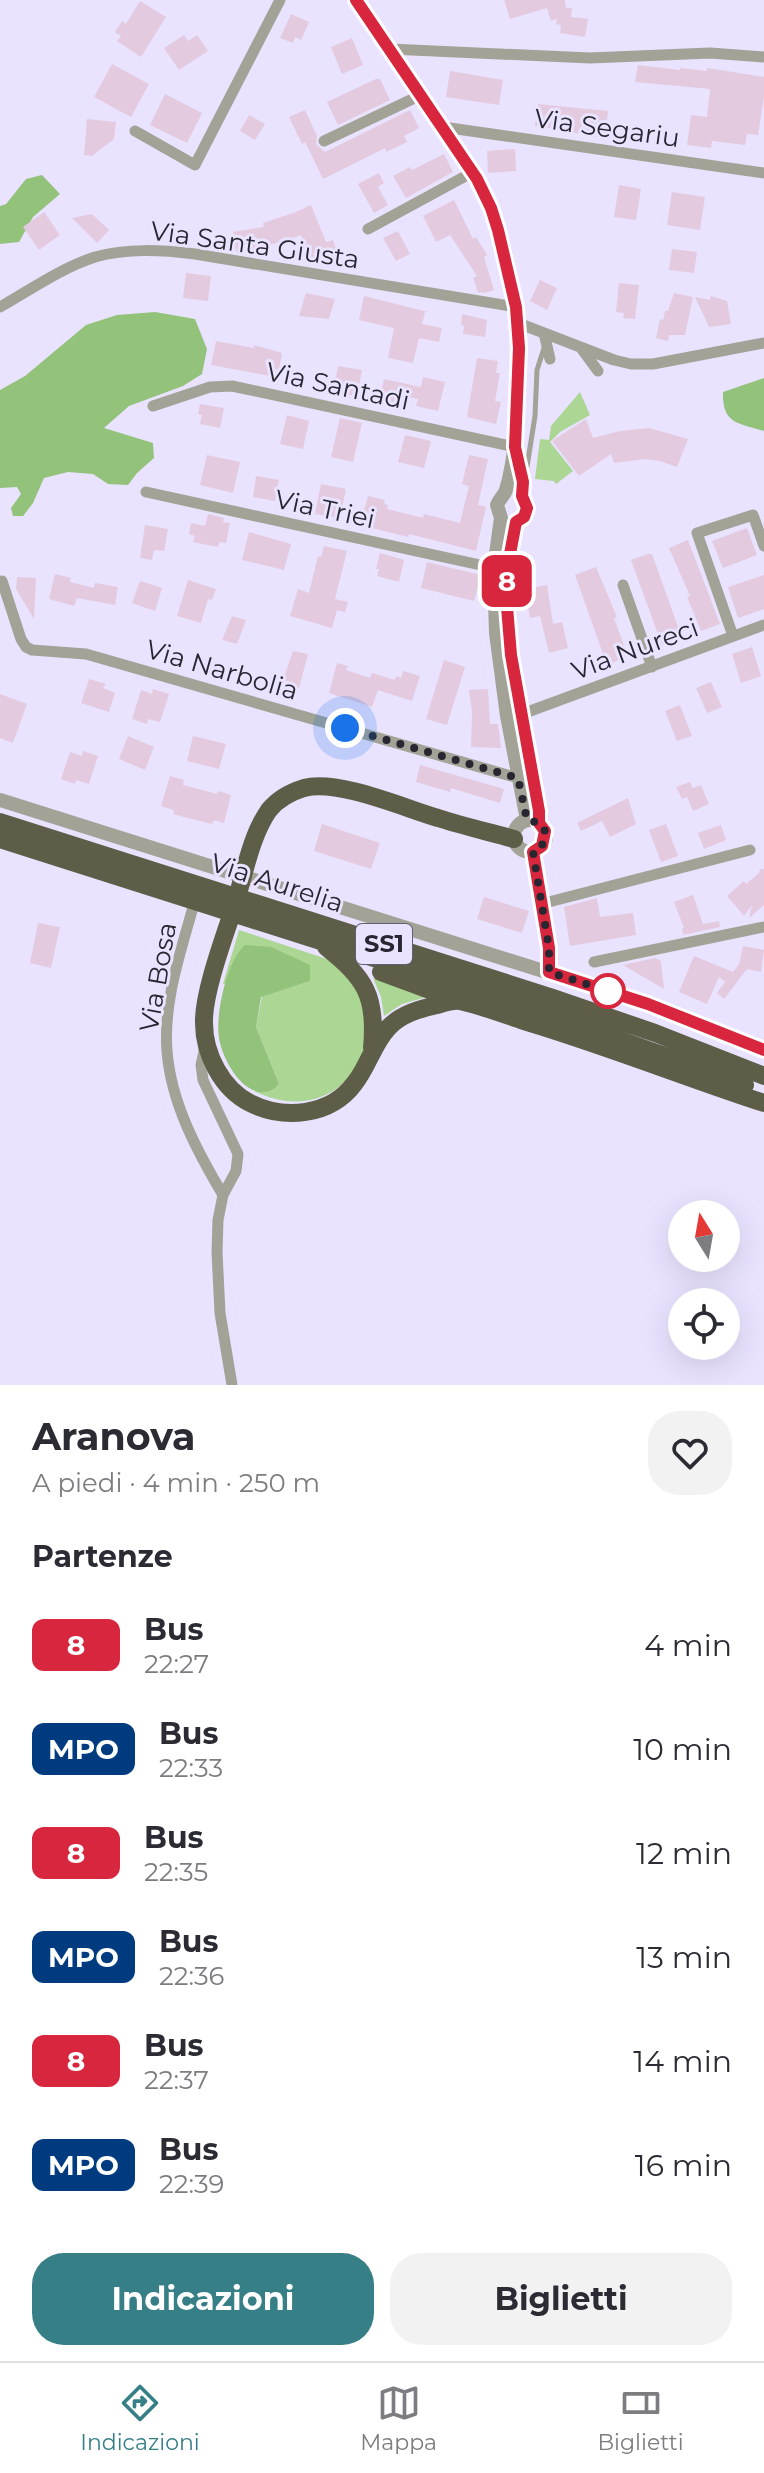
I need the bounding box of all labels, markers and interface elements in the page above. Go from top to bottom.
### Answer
street label: Via Segariu [532,102,682,154]
street label: Via Santa Giusta [149,215,361,275]
street label: Via Santadi [263,355,413,417]
street label: Via Triei [272,483,378,535]
line badge: 8 [481,555,533,607]
text: 8 [498,564,516,598]
street label: Via Nureci [567,611,703,687]
street label: Via Narbolia [142,633,302,707]
your location [325,708,365,748]
street label: Via Aurelia [207,846,347,920]
street label: Via Bosa [133,920,183,1034]
road number: SS1 [356,924,412,964]
unlabelled marker [591,974,625,1008]
north arrow [668,1200,740,1272]
map controls [668,1200,740,1360]
button: locate [668,1288,740,1360]
button: heart [648,1411,732,1495]
text: Aranova [32,1413,196,1460]
text: A piedi · 4 min · 250 m [32,1467,320,1499]
text: Partenze [32,1538,173,1575]
text: Bus [144,1611,204,1648]
text: 4 min [644,1627,732,1664]
text: 8 [67,1628,85,1662]
text: 22:27 [144,1648,209,1680]
text: Bus [159,1715,218,1752]
text: 10 min [633,1731,732,1768]
text: MPO [48,1732,119,1766]
text: 22:33 [159,1752,223,1784]
text: Bus [144,1819,204,1856]
text: 12 min [636,1835,732,1872]
text: 8 [67,1836,85,1870]
text: 22:35 [144,1856,208,1888]
text: Bus [159,1923,218,1960]
text: 13 min [636,1939,732,1976]
text: MPO [48,1940,119,1974]
text: 22:36 [159,1960,224,1992]
text: Bus [144,2027,204,2064]
text: 14 min [633,2043,732,2080]
text: 8 [67,2044,85,2078]
text: 22:37 [144,2064,209,2096]
text: Bus [159,2131,218,2168]
text: 16 min [635,2147,732,2184]
text: MPO [48,2148,119,2182]
text: 22:39 [159,2168,224,2200]
button: Indicazioni [32,2253,374,2345]
button: Biglietti [390,2253,732,2345]
tab: Indicazioni [80,2381,200,2456]
tab: Mappa [360,2381,437,2456]
tab: Biglietti [598,2381,684,2456]

